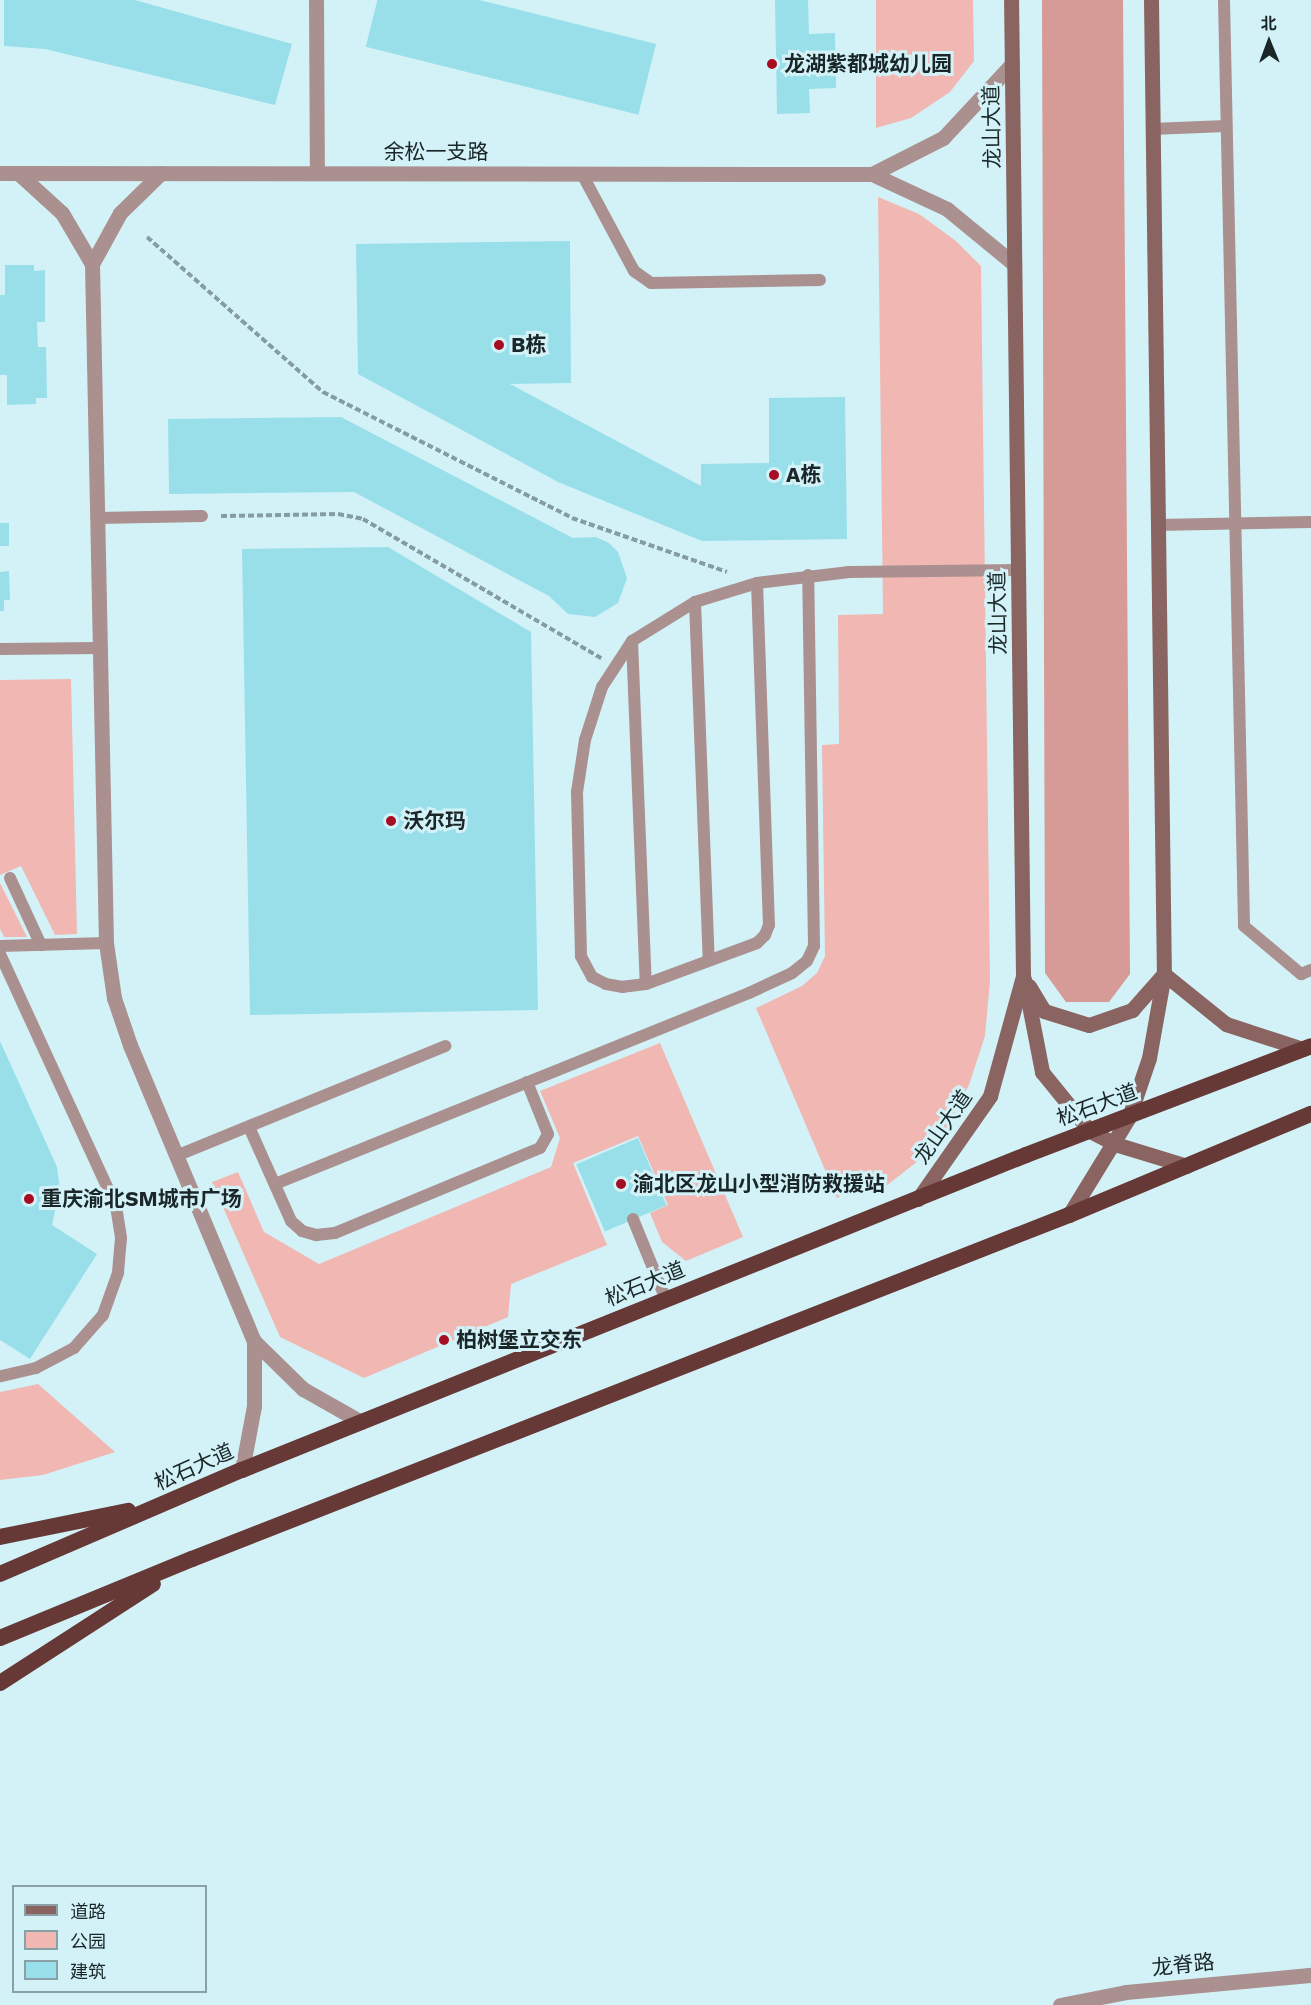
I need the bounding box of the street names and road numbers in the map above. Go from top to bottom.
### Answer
street label: 龙山大道 [979,85,1005,169]
street label: 余松一支路 [384,139,488,165]
street label: 龙山大道 [985,571,1011,655]
street label: 松石大道 [1053,1079,1141,1131]
street label: 龙山大道 [909,1085,977,1169]
street label: 松石大道 [601,1257,689,1311]
street label: 松石大道 [151,1438,237,1496]
street label: 龙脊路 [1150,1949,1216,1981]

